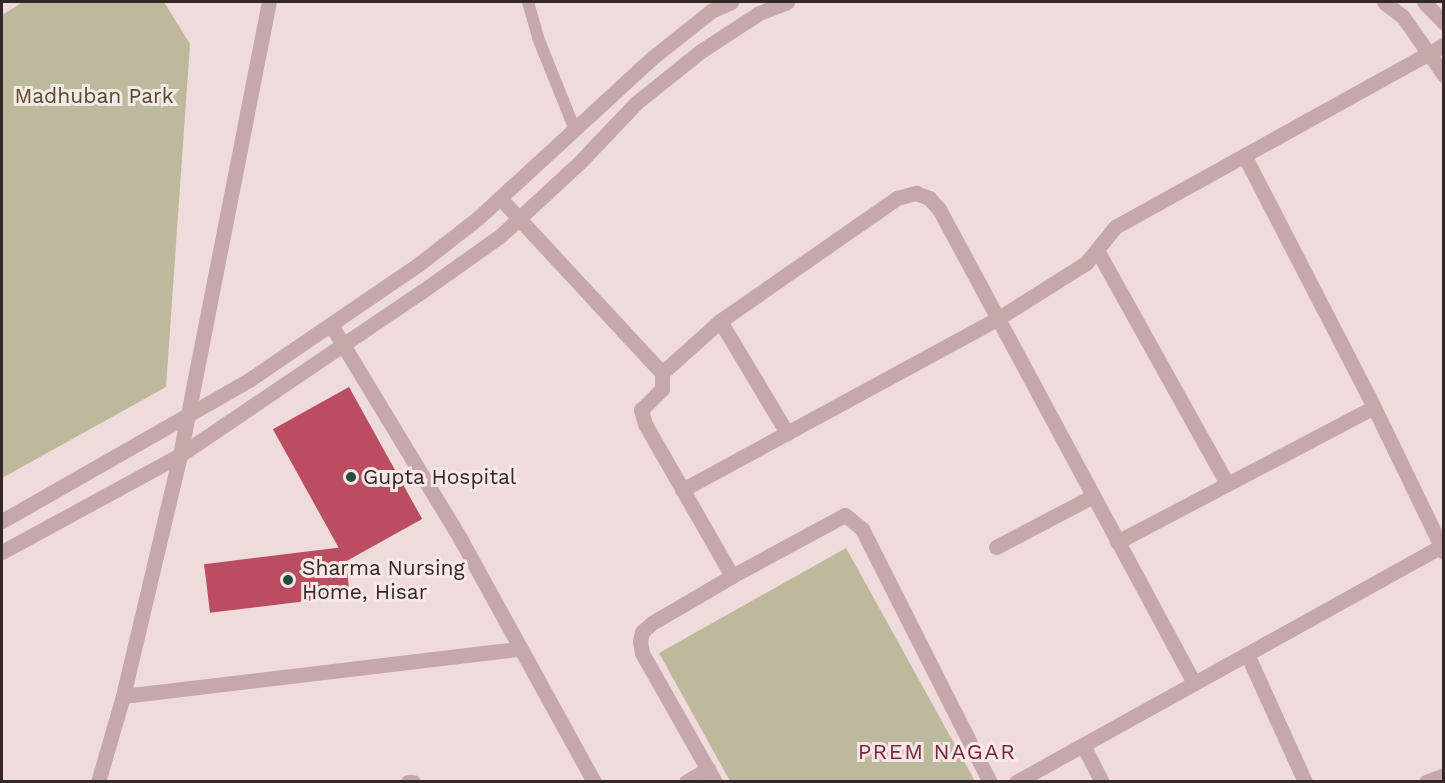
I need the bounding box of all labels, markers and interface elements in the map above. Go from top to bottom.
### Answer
park label: Madhuban Park [14,83,174,109]
place label: Gupta Hospital [363,464,517,490]
marker: Gupta Hospital [344,470,358,484]
place label: Sharma Nursing Home, Hisar [302,555,465,605]
marker: Sharma Nursing Home, Hisar [279,571,297,589]
district label: PREM NAGAR [858,739,1016,765]

